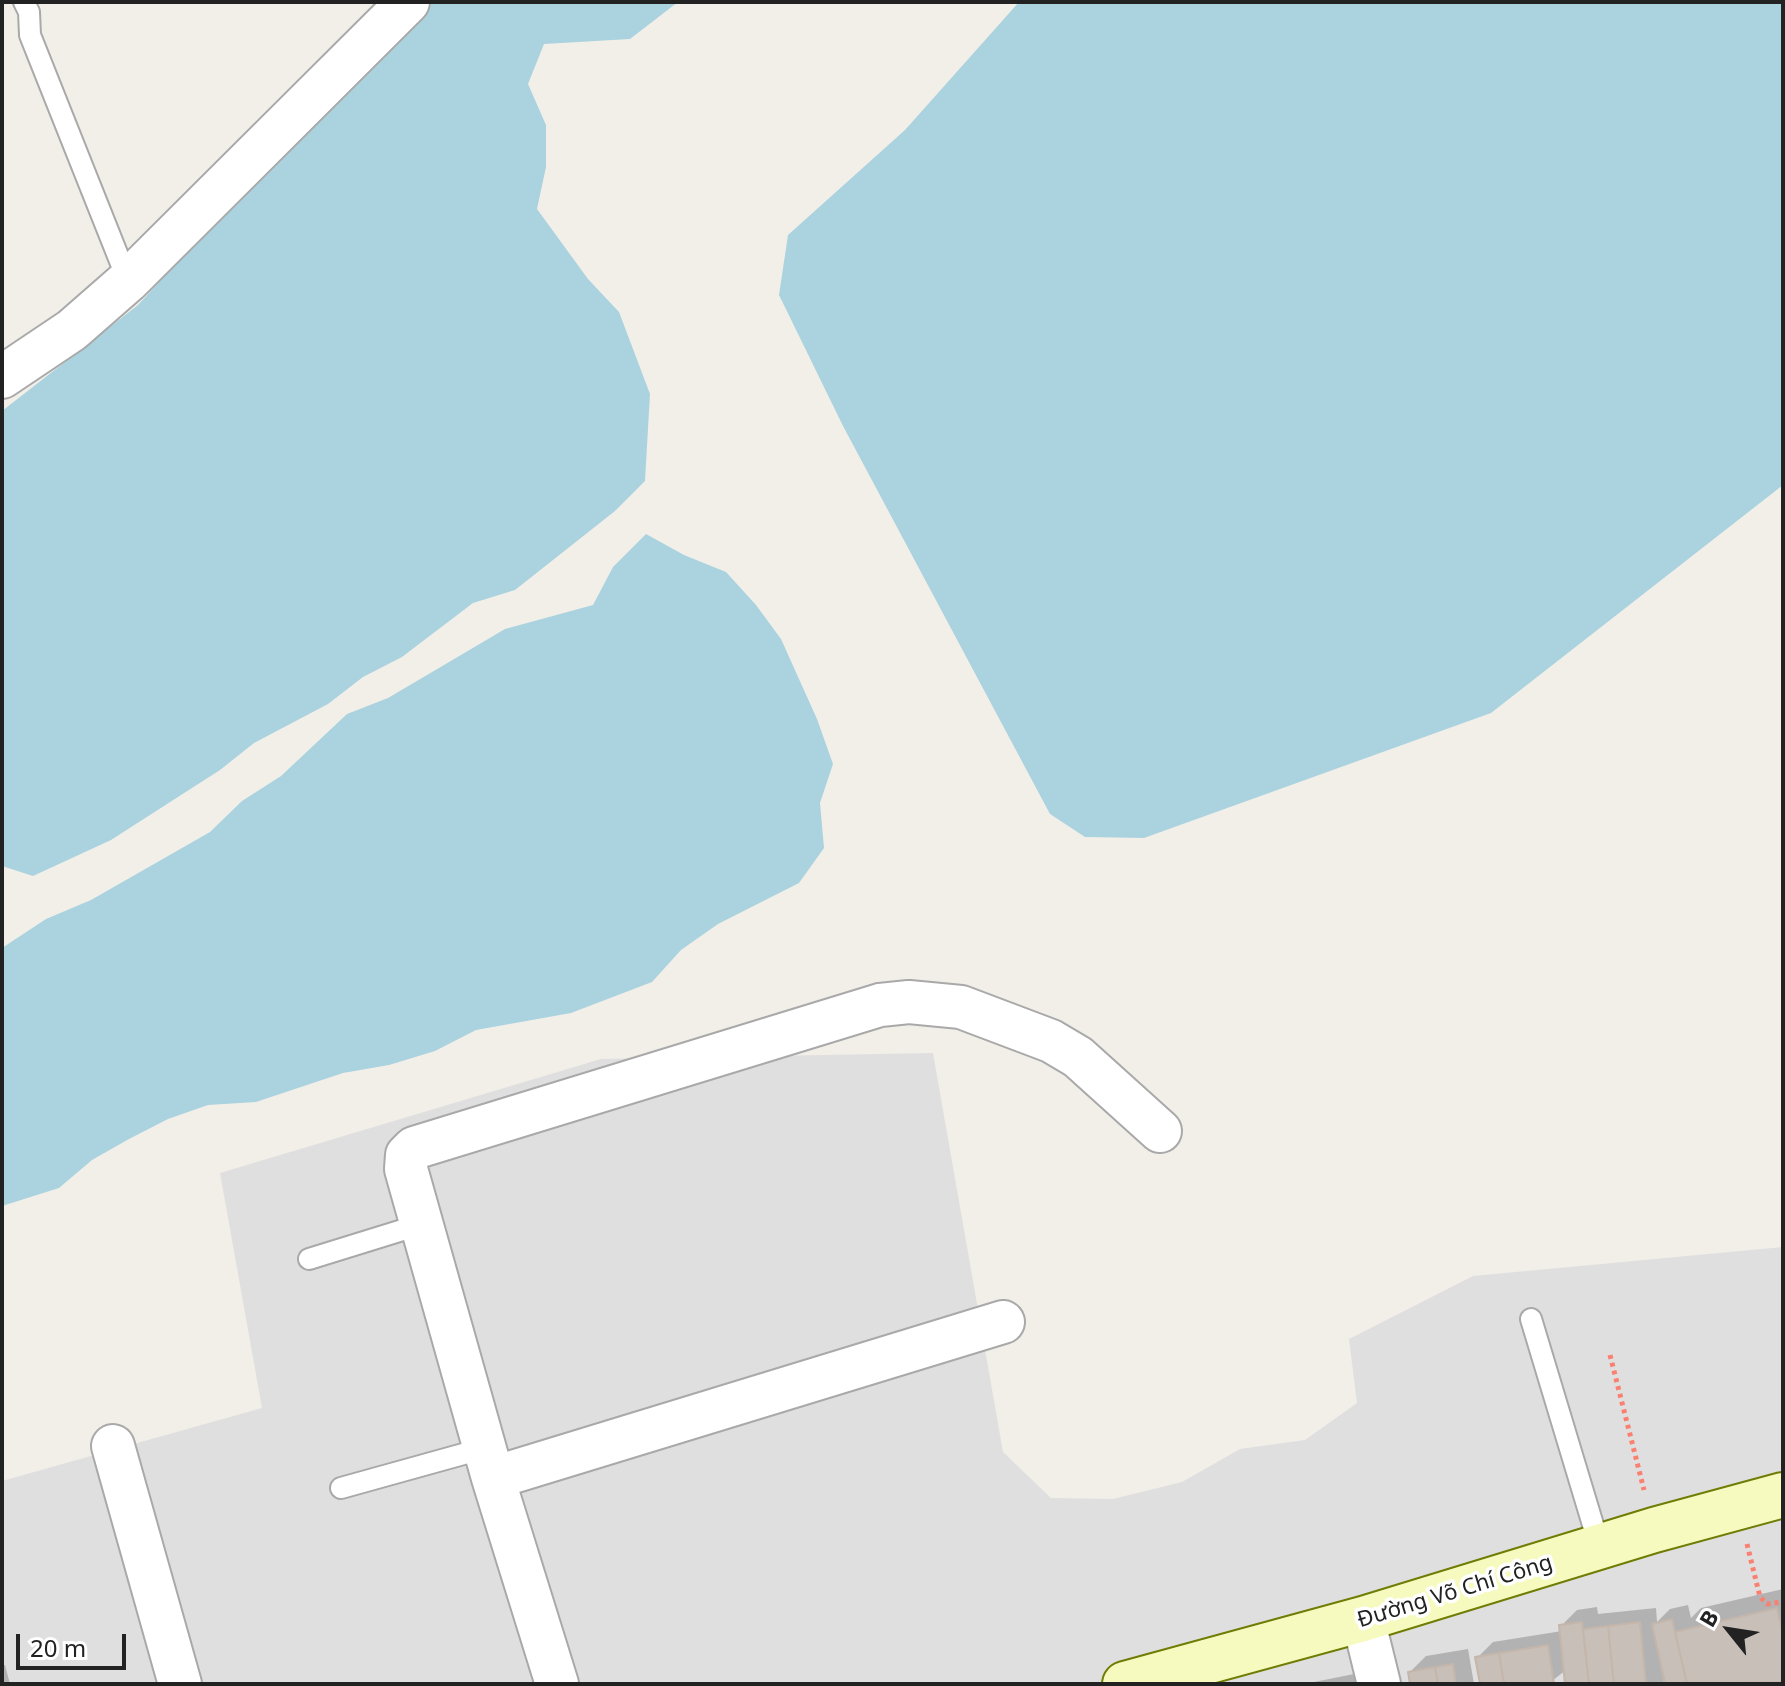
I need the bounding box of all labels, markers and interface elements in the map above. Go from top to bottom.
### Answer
street label: Đường Võ Chí Công [1354,1550,1556,1634]
north arrow [1689,1590,1769,1670]
text: B [1692,1604,1725,1632]
scale bar [20,1618,130,1668]
text: 20 m [30,1631,86,1664]

